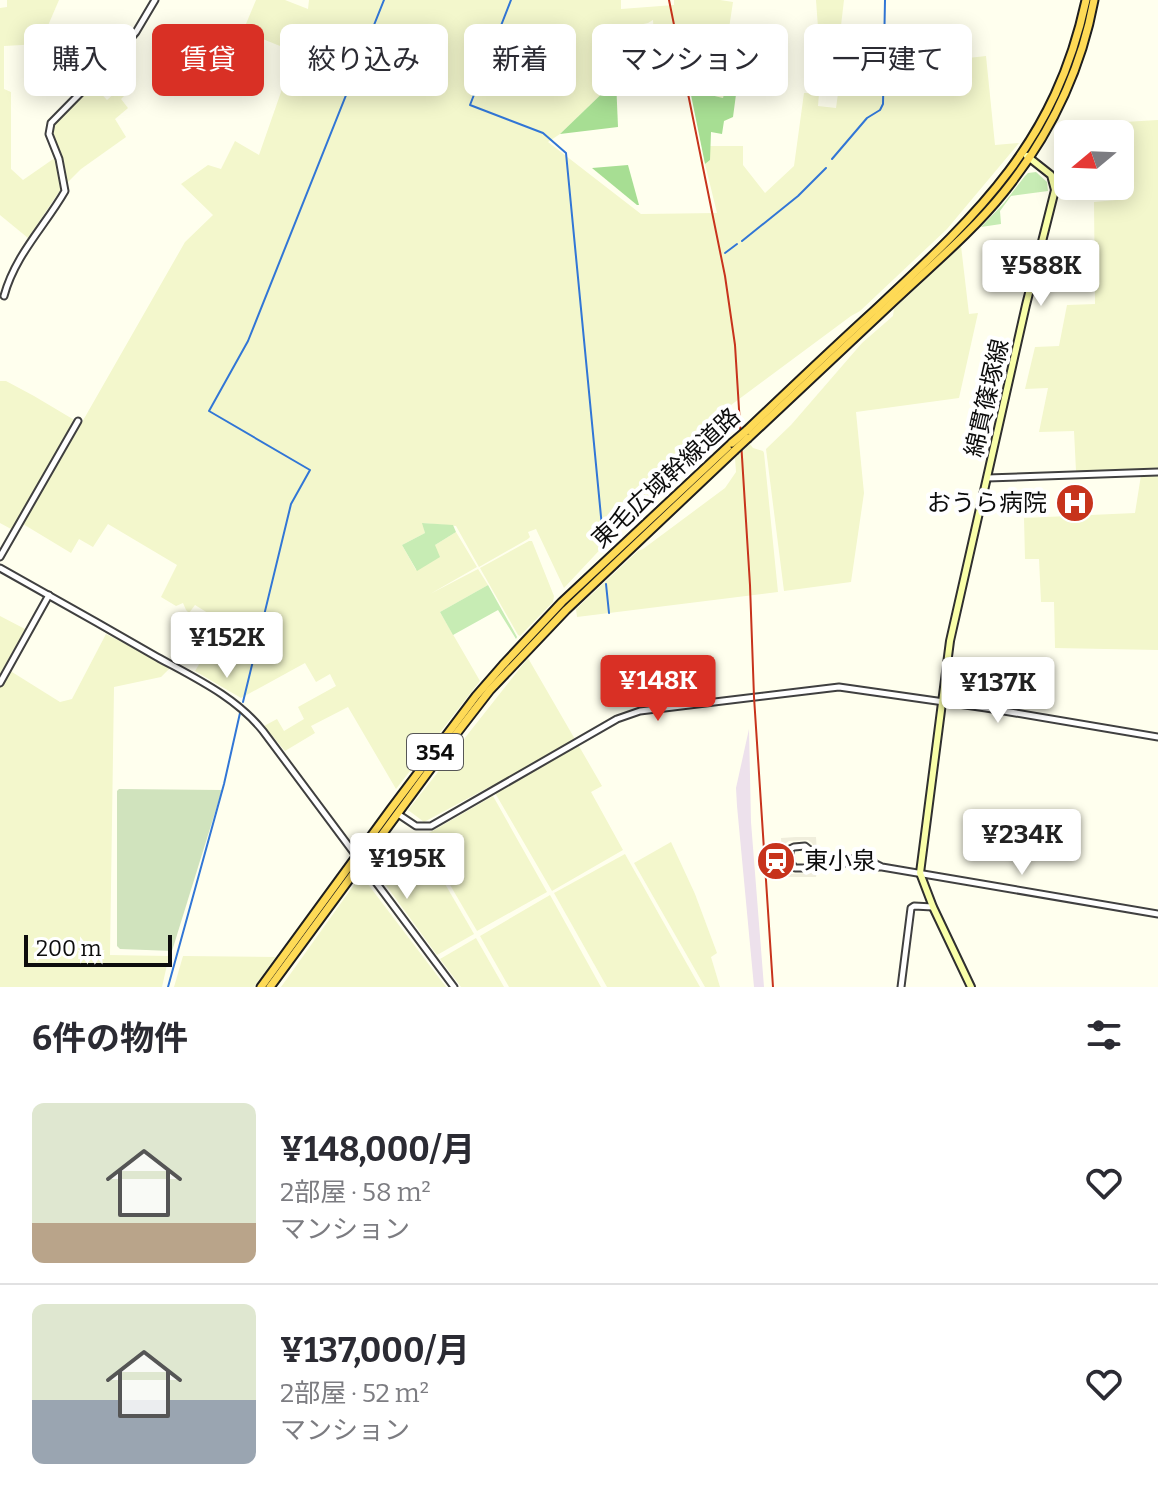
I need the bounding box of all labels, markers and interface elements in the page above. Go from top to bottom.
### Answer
chip: 購入 [24,24,136,96]
chip: 賃貸 [152,24,264,96]
chip: 絞り込み [280,24,448,96]
chip: 新着 [464,24,576,96]
chip: マンション [592,24,788,96]
chip: 一戸建て [804,24,972,96]
north arrow [1054,120,1134,200]
map controls [1054,120,1134,200]
pin: ¥588K [985,240,1097,308]
text: ¥588K [1000,250,1082,281]
street label: 綿貫篠塚線 [960,336,1014,460]
street label: 東毛広域幹線道路 [586,402,746,554]
hospital icon: おうら病院 [1054,482,1096,524]
place label: おうら病院 [927,489,1047,517]
pin: ¥152K [171,612,283,680]
text: ¥152K [189,622,265,653]
pin: ¥148K [602,655,714,723]
pin: ¥137K [942,657,1054,725]
text: ¥148K [619,665,697,696]
text: ¥137K [960,667,1036,698]
road number: 354 [407,734,463,770]
pin: ¥234K [966,809,1078,877]
text: ¥234K [981,819,1063,850]
pin: ¥195K [351,833,463,901]
station icon: 東小泉 [755,840,797,882]
text: ¥195K [368,843,446,874]
place label: 東小泉 [804,847,876,875]
scale bar [24,931,172,967]
text: 200 m [36,935,102,962]
icon: filters [1082,1013,1126,1057]
text: 6件の物件 [32,1018,188,1059]
text: ¥148,000/月 [280,1129,475,1170]
icon: home [96,1135,192,1231]
icon: heart [1082,1161,1126,1205]
text: 2部屋 · 58 m² [280,1177,431,1208]
text: マンション [280,1214,410,1245]
text: ¥137,000/月 [280,1330,470,1371]
icon: home [96,1336,192,1432]
icon: heart [1082,1362,1126,1406]
text: 2部屋 · 52 m² [280,1378,429,1409]
text: マンション [280,1415,410,1446]

